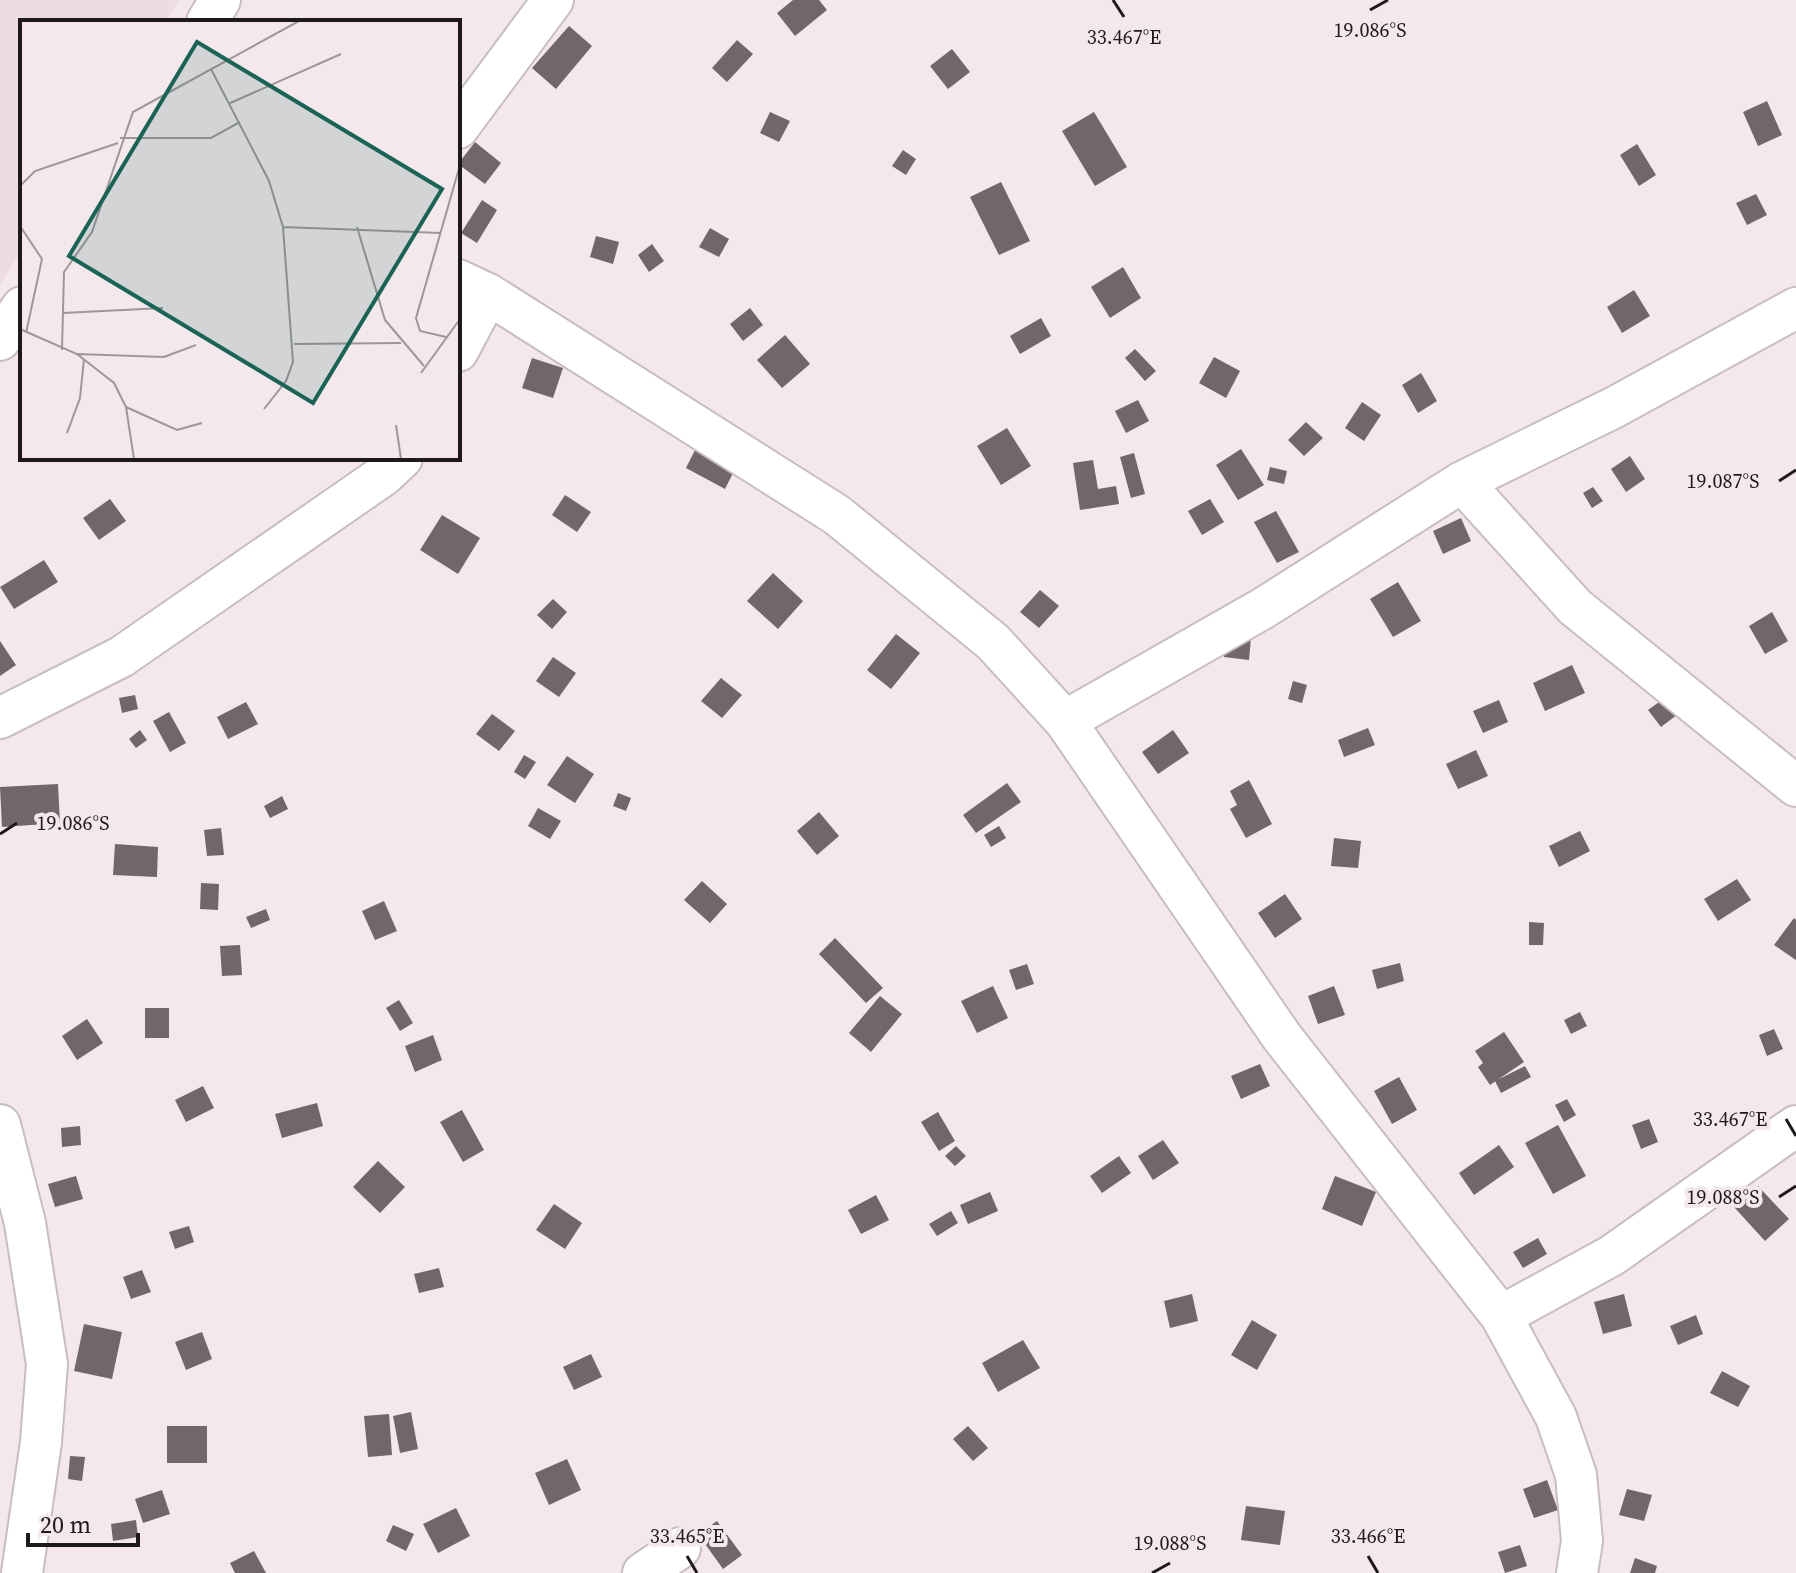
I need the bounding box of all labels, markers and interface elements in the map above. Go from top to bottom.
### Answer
text: 19.086°S [1334,16,1406,44]
inset map [20,20,460,460]
text: 33.467°E [1087,23,1161,51]
text: 19.087°S [1687,467,1759,495]
text: 19.086°S [37,809,109,837]
text: 33.467°E [1693,1105,1767,1133]
text: 19.088°S [1687,1183,1759,1211]
scale bar [28,1497,138,1547]
text: 20 m [40,1508,91,1541]
text: 33.465°E [650,1522,724,1550]
text: 33.466°E [1331,1522,1405,1550]
text: 19.088°S [1134,1529,1206,1557]

